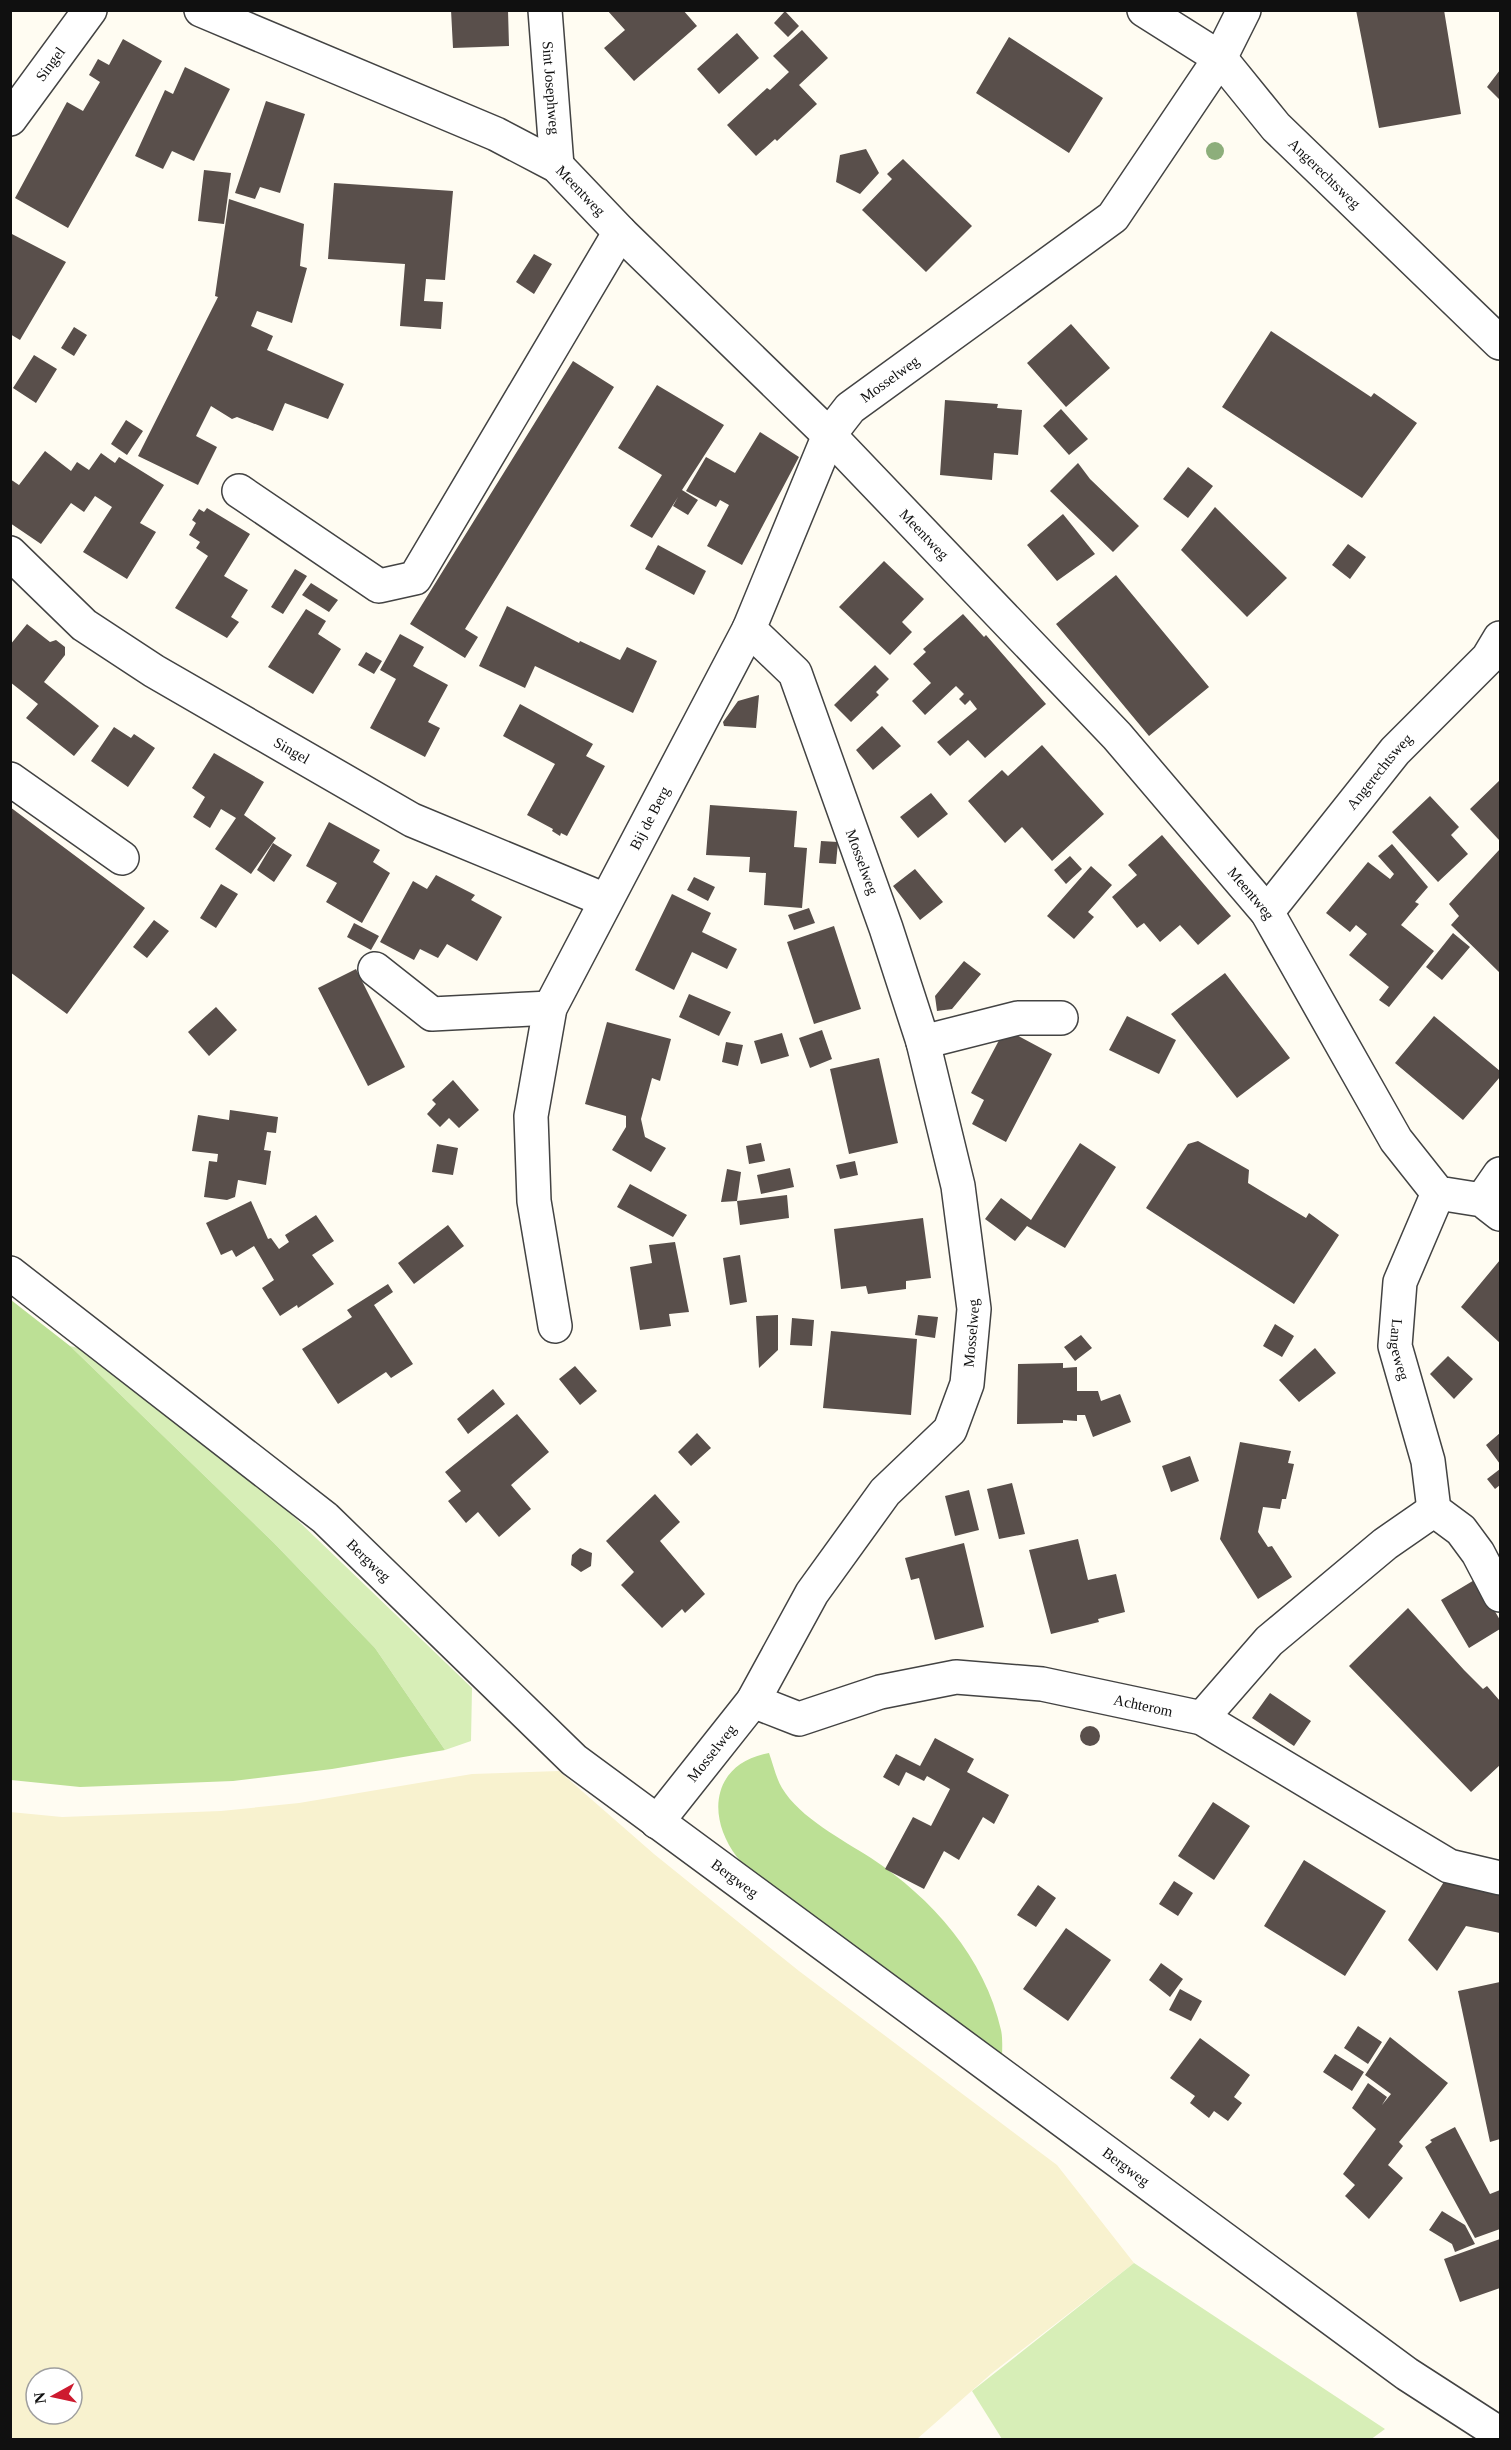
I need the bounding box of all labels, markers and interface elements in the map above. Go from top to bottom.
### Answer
street label: Sint Josephweg [539,40,563,136]
street label: Singel [32,44,68,84]
street label: Angerechtsweg [1285,136,1364,212]
street label: Meentweg [553,162,609,219]
street label: Mosselweg [857,352,923,406]
street label: Meentweg [896,506,952,563]
street label: Angerechtsweg [1344,730,1416,813]
street label: Singel [271,734,312,767]
street label: Bij de Berg [627,783,673,852]
street label: Mosselweg [843,827,881,897]
street label: Meentweg [1225,864,1278,923]
street label: Mosselweg [961,1298,982,1368]
street label: Langeweg [1387,1318,1413,1383]
street label: Bergweg [344,1536,394,1585]
street label: Achterom [1112,1691,1175,1720]
street label: Mosselweg [684,1721,740,1785]
street label: Bergweg [708,1856,762,1901]
street label: Bergweg [1100,2144,1153,2190]
north arrow [24,2366,84,2426]
text: N [30,2391,49,2405]

